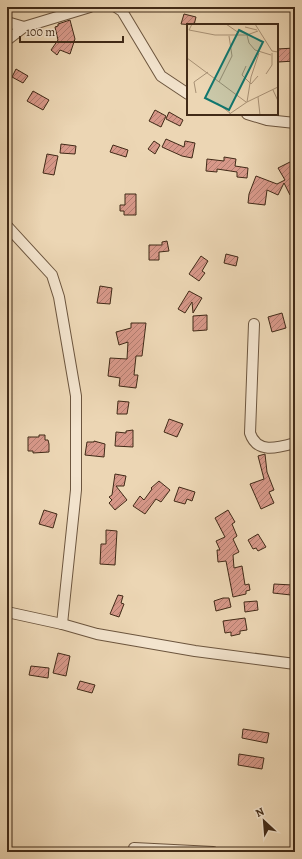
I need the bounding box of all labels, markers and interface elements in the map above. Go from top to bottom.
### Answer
scale bar [20,18,123,44]
text: 100 m [26,24,55,40]
inset map [187,24,278,115]
north arrow [244,801,284,841]
text: N [253,804,267,821]

